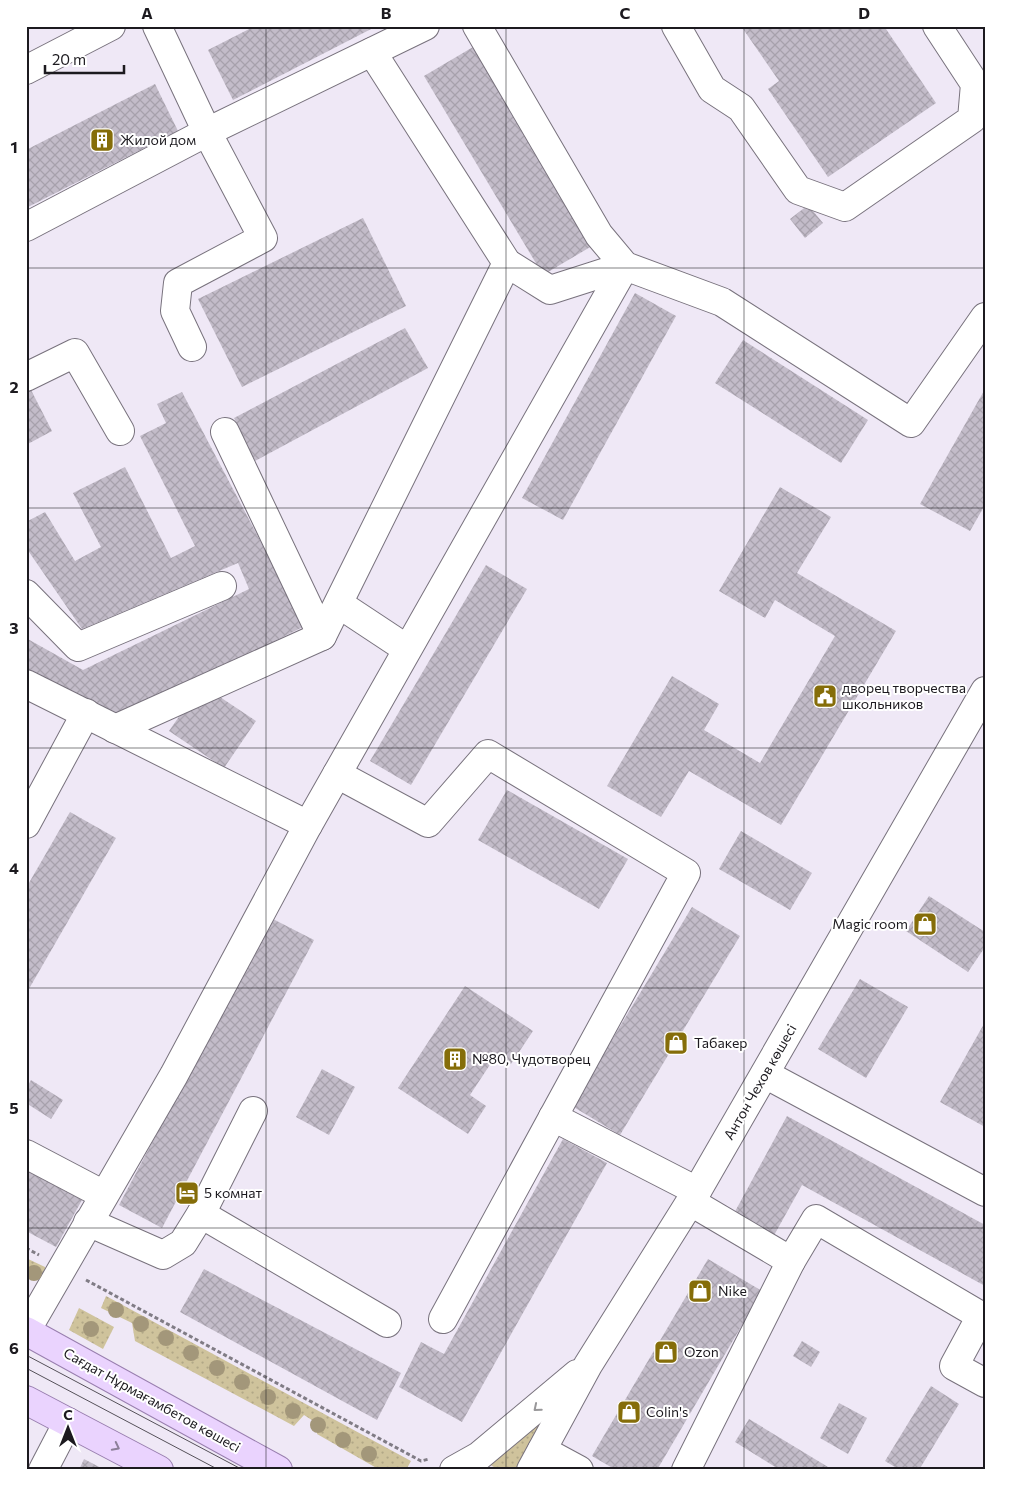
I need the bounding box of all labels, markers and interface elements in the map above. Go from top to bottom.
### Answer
text: A [141,3,153,22]
text: B [381,3,392,22]
text: C [620,3,631,22]
text: D [858,3,870,22]
scale bar [45,42,124,74]
text: 20 m [52,50,86,68]
building icon: Жилой дом [89,127,115,153]
place label: Жилой дом [120,131,196,148]
text: 1 [10,137,18,156]
text: 2 [9,377,19,396]
text: 3 [9,618,19,637]
place label: дворец творчества школьников [842,679,966,712]
public building icon: дворец творчества школьников [812,683,838,709]
text: 4 [9,858,19,877]
shop icon: Magic room [912,911,938,937]
place label: Magic room [832,915,908,932]
street label: Антон Чехов көшесі [720,1021,800,1143]
shop icon: Табакер [663,1030,689,1056]
place label: Табакер [694,1034,748,1051]
building icon: №80, Чудотворец [442,1046,468,1072]
place label: №80, Чудотворец [472,1050,591,1067]
text: 5 [9,1098,19,1117]
hotel icon: 5 комнат [174,1180,200,1206]
place label: 5 комнат [204,1184,262,1201]
shop icon: Nike [687,1278,713,1304]
place label: Nike [718,1282,747,1299]
text: 6 [9,1338,19,1357]
shop icon: Ozon [653,1339,679,1365]
place label: Ozon [684,1343,719,1360]
street label: Сағдат Нұрмағамбетов көшесі [61,1344,243,1456]
shop icon: Colin's [616,1399,642,1425]
one-way arrow [534,1402,543,1410]
place label: Colin's [646,1403,688,1420]
north arrow [42,1404,92,1454]
one-way arrow [111,1441,120,1451]

